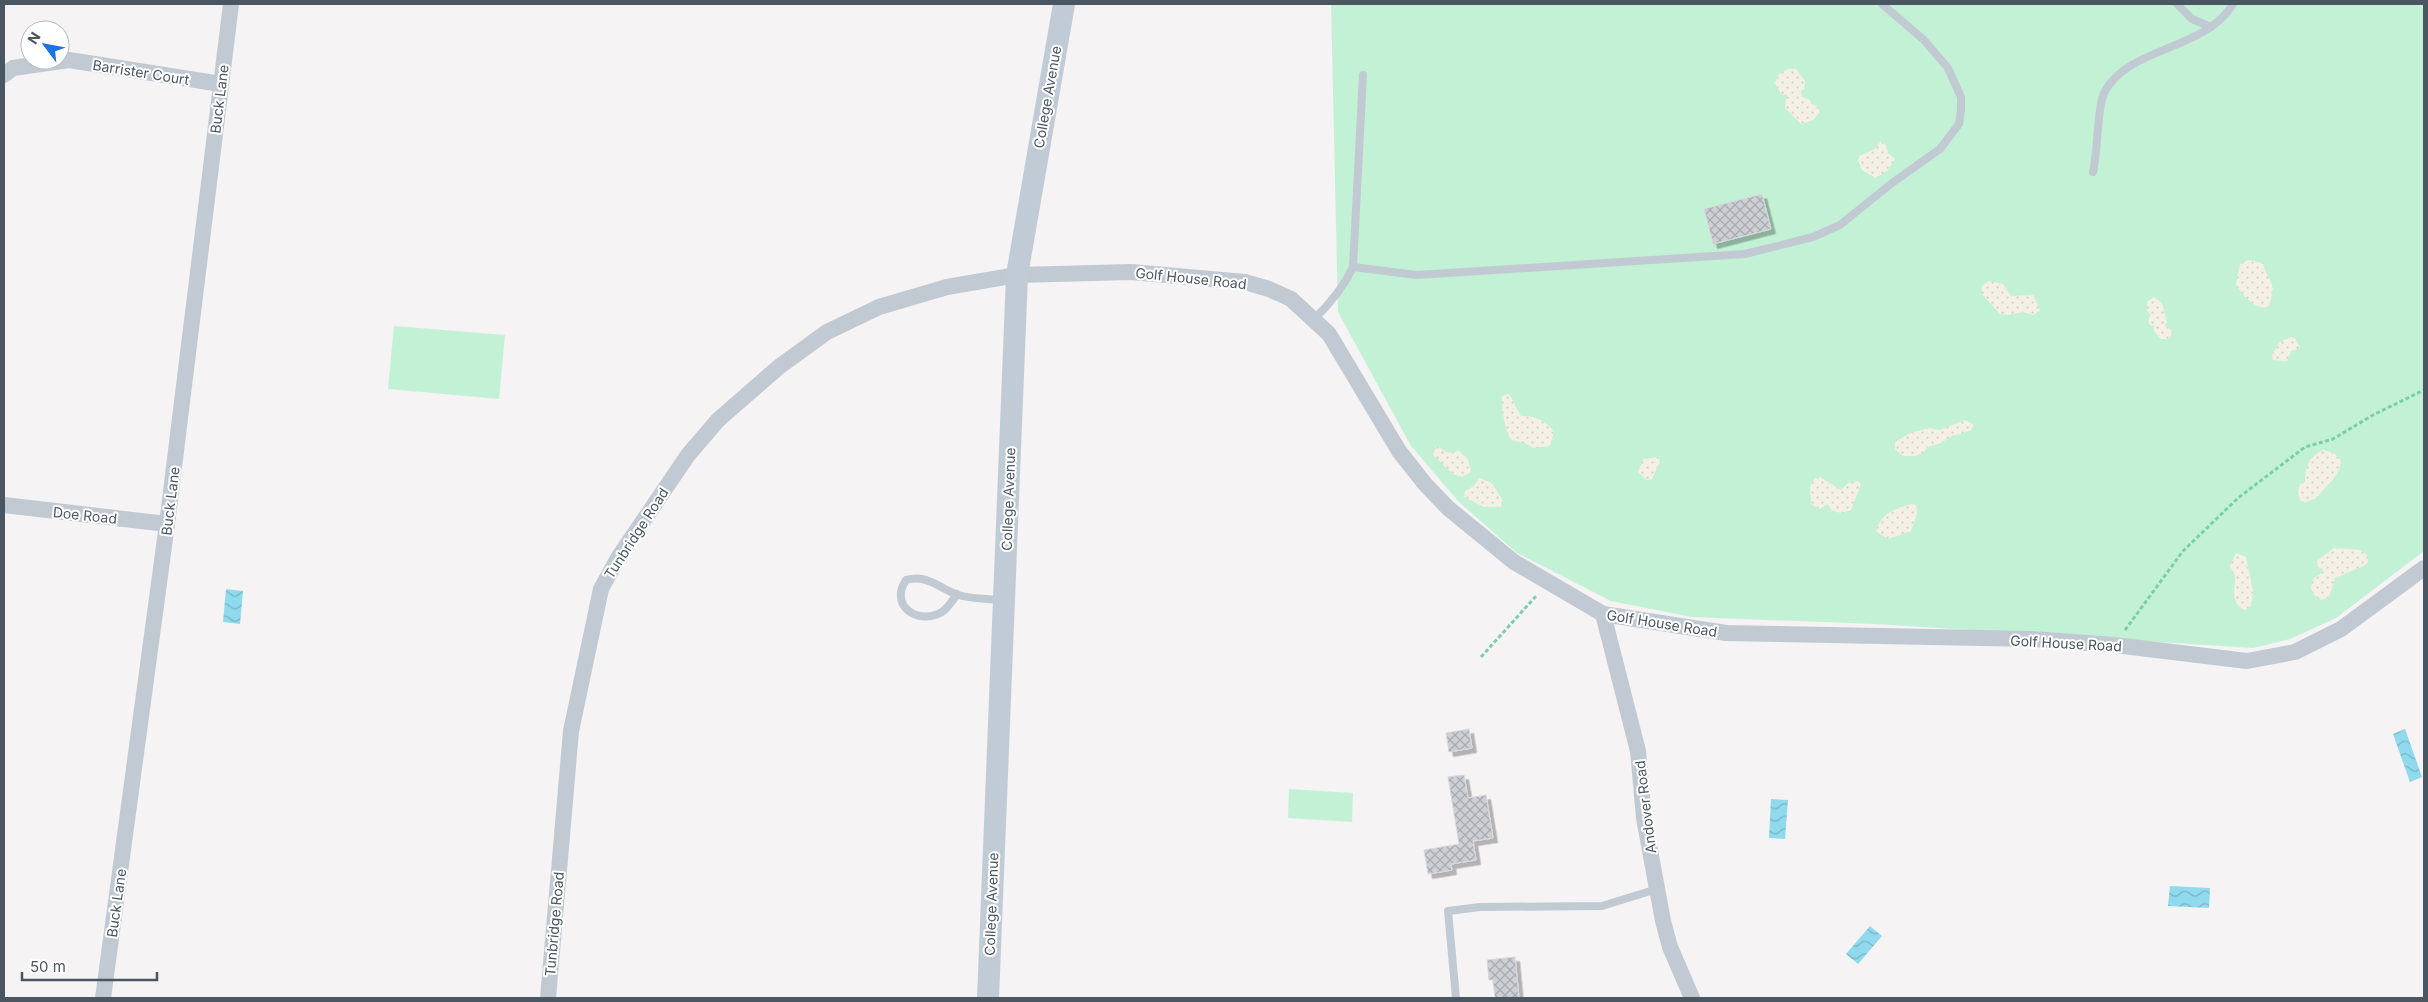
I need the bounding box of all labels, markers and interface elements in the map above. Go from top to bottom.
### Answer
north arrow [20,20,70,70]
text: N [24,29,44,47]
street label: College Avenue [1030,45,1064,149]
street label: Barrister Court [91,56,191,88]
street label: Buck Lane [206,64,232,134]
street label: Golf House Road [1135,264,1247,292]
street label: College Avenue [998,447,1018,551]
street label: Buck Lane [157,466,183,536]
street label: Tunbridge Road [600,484,672,582]
street label: Doe Road [52,503,118,527]
street label: Golf House Road [1606,606,1718,640]
street label: Golf House Road [2010,632,2122,654]
street label: Andover Road [1631,760,1659,854]
street label: College Avenue [981,852,1001,956]
street label: Buck Lane [103,868,129,938]
street label: Tunbridge Road [541,871,567,977]
scale bar [22,950,158,982]
text: 50 m [30,957,66,976]

